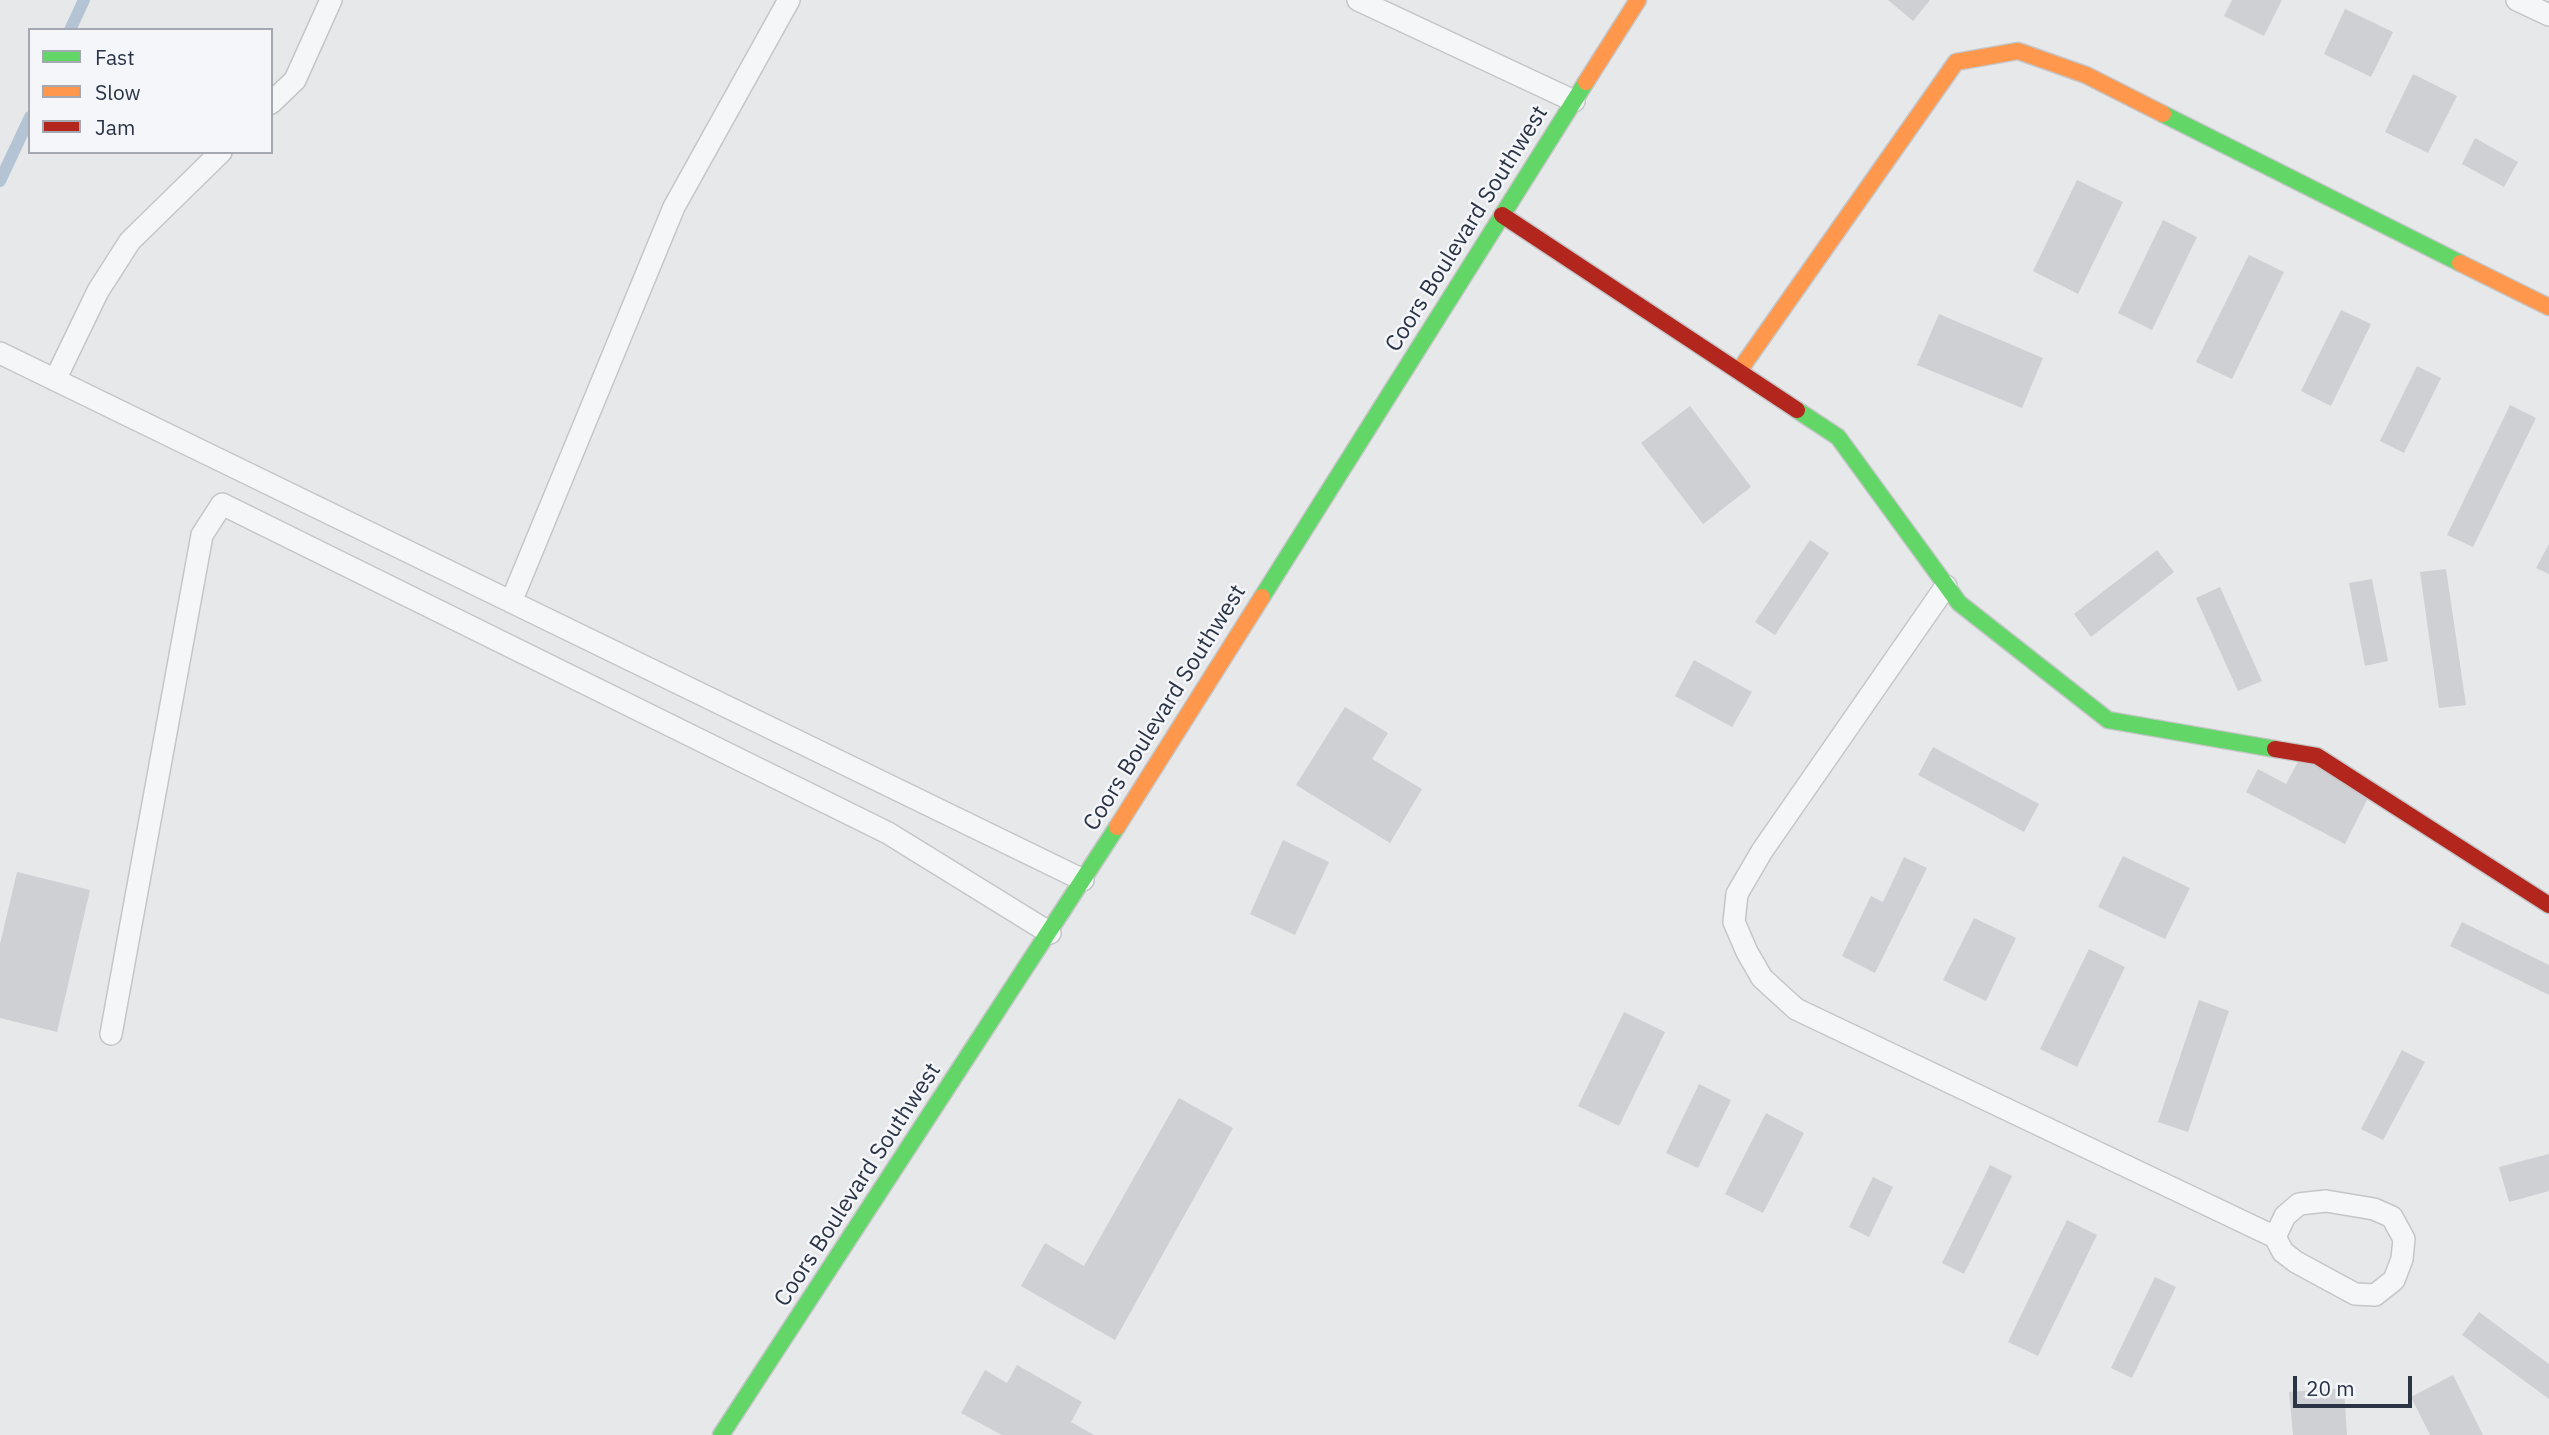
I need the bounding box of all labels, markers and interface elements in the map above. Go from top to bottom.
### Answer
legend [28,28,273,154]
text: Fast [95,43,135,71]
text: Slow [95,78,141,106]
street label: Coors Boulevard Southwest [1380,101,1554,357]
text: Jam [95,113,135,141]
street label: Coors Boulevard Southwest [1078,580,1252,836]
street label: Coors Boulevard Southwest [769,1058,947,1312]
scale bar [2297,1362,2416,1406]
text: 20 m [2306,1374,2355,1402]

